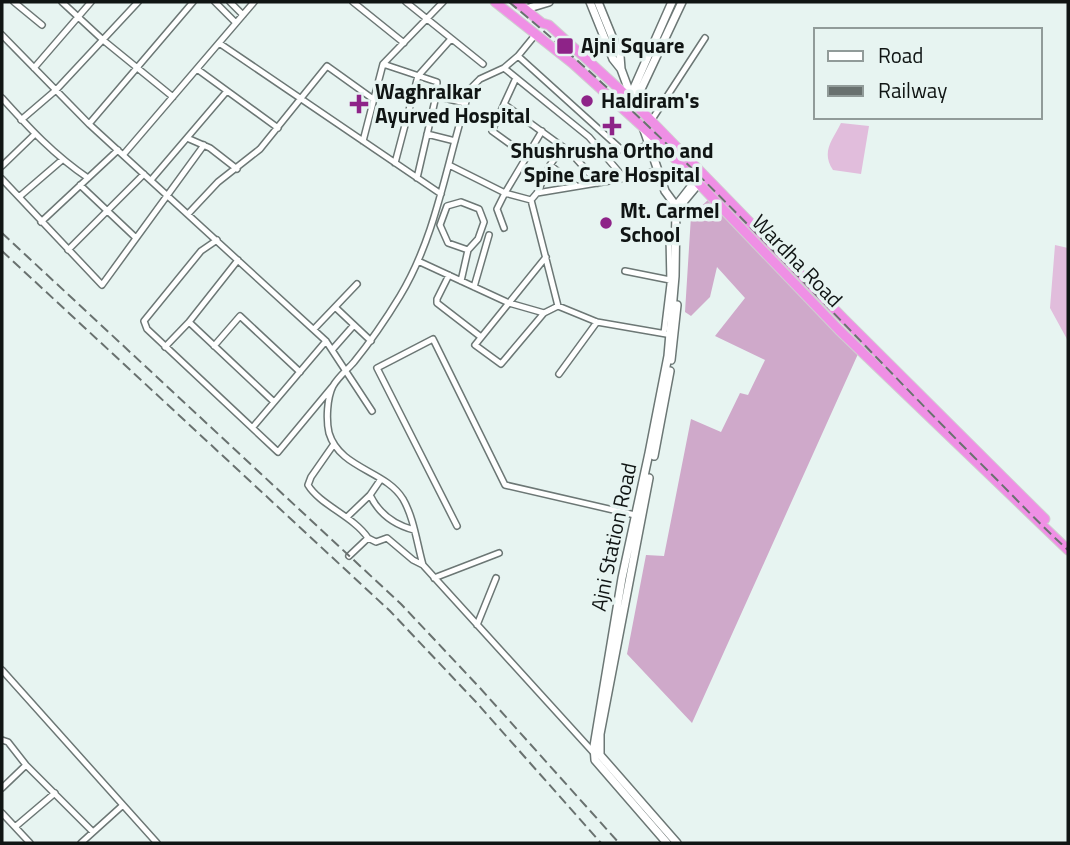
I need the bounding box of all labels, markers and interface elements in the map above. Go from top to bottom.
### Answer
legend [814,28,1042,119]
place label: Ajni Square [581,29,684,61]
marker: Ajni Square [555,36,575,56]
text: Road [878,39,923,71]
text: Railway [878,74,947,106]
place label: Waghralkar Ayurved Hospital [375,75,530,131]
place label: Haldiram's [601,84,700,116]
marker: Haldiram's [579,93,595,109]
marker: Waghralkar Ayurved Hospital [349,94,369,114]
marker: Shushrusha Ortho and Spine Care Hospital [602,116,622,136]
place label: Shushrusha Ortho and Spine Care Hospital [511,134,713,190]
place label: Mt. Carmel School [620,194,720,250]
street label: Wardha Road [745,206,850,314]
marker: Mt. Carmel School [598,215,614,231]
street label: Ajni Station Road [582,460,644,614]

